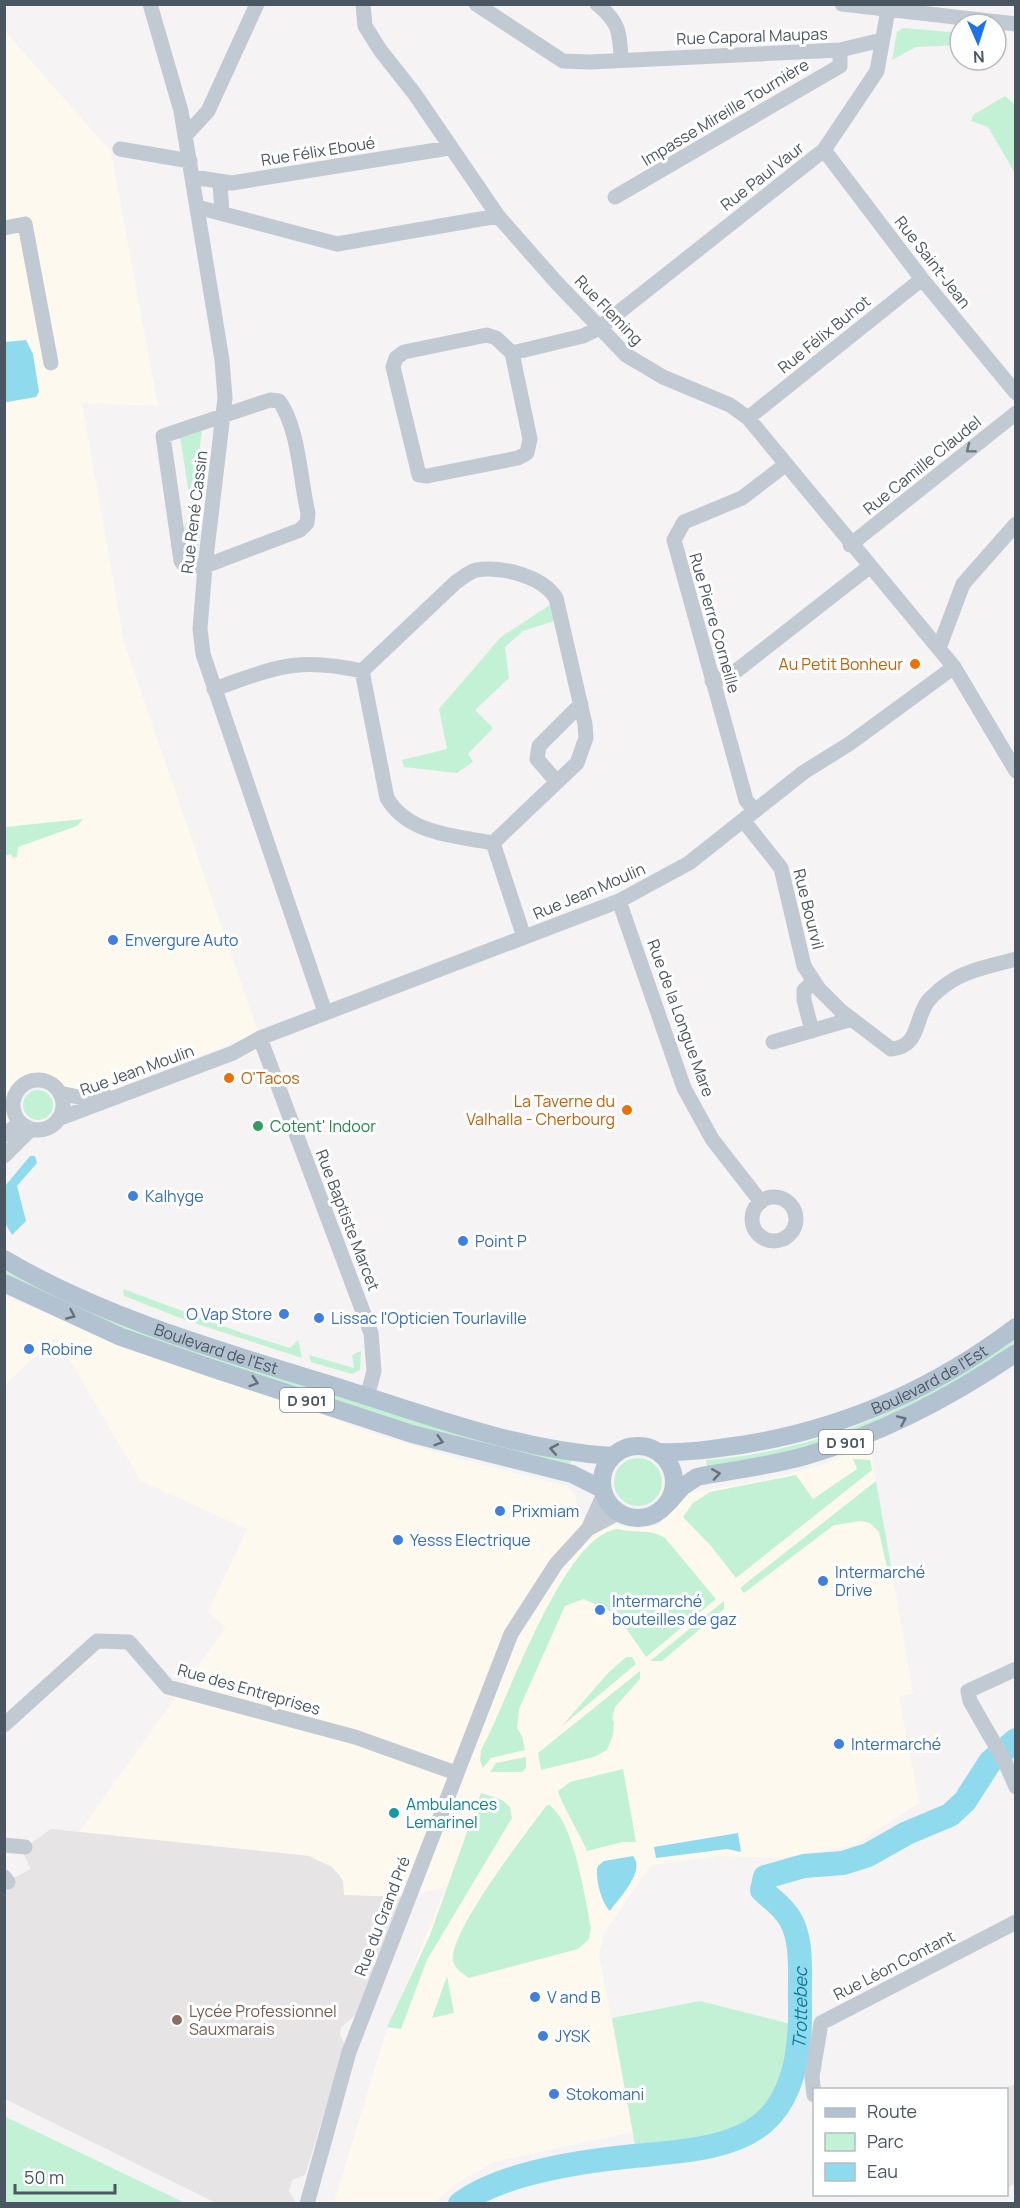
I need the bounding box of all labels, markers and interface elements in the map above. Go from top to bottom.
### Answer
north arrow [948,12,1008,72]
street label: Rue Caporal Maupas [676,22,828,50]
text: N [972,46,985,68]
street label: Impasse Mireille Tournière [637,53,813,171]
street label: Rue Félix Eboué [259,131,377,171]
street label: Rue Paul Vaur [716,136,808,215]
street label: Rue Saint-Jean [890,211,976,313]
street label: Rue Fleming [570,270,648,350]
street label: Rue Félix Buhot [773,290,875,378]
street label: Rue Camille Claudel [858,411,986,519]
one-way arrow [966,442,977,453]
street label: Rue René Cassin [176,449,212,575]
street label: Rue Pierre Corneille [684,550,746,696]
place label: Au Petit Bonheur [779,653,903,675]
marker: Au Petit Bonheur [908,657,922,671]
street label: Rue Jean Moulin [530,857,648,925]
street label: Rue Bourvil [788,866,830,952]
place label: Envergure Auto [125,929,239,951]
marker: Envergure Auto [106,933,120,947]
street label: Rue de la Longue Mare [642,936,720,1100]
street label: Rue Jean Moulin [77,1039,197,1101]
place label: O'Tacos [241,1067,300,1089]
marker: O'Tacos [222,1071,236,1085]
place label: La Taverne du Valhalla - Cherbourg [466,1090,615,1130]
marker: La Taverne du Valhalla - Cherbourg [620,1103,634,1117]
place label: Cotent' Indoor [270,1115,376,1137]
marker: Cotent' Indoor [251,1119,265,1133]
street label: Rue Baptiste Marcet [311,1146,385,1294]
place label: Kalhyge [145,1185,204,1207]
marker: Kalhyge [126,1189,140,1203]
place label: Point P [475,1230,527,1252]
marker: Point P [456,1234,470,1248]
place label: O Vap Store [186,1303,272,1325]
marker: O Vap Store [277,1307,291,1321]
place label: Lissac l'Opticien Tourlaville [331,1307,527,1329]
one-way arrow [64,1308,75,1320]
marker: Lissac l'Opticien Tourlaville [312,1311,326,1325]
street label: Boulevard de l'Est [151,1318,281,1379]
place label: Robine [41,1338,93,1360]
street label: Boulevard de l'Est [868,1339,992,1419]
marker: Robine [22,1342,36,1356]
one-way arrow [248,1375,259,1388]
road number: D 901 [280,1388,334,1412]
one-way arrow [896,1415,907,1427]
road number: D 901 [819,1430,873,1454]
one-way arrow [434,1434,444,1447]
one-way arrow [550,1443,559,1455]
one-way arrow [711,1468,720,1480]
place label: Prixmiam [512,1500,579,1522]
marker: Prixmiam [493,1504,507,1518]
place label: Yesss Electrique [410,1529,531,1551]
marker: Yesss Electrique [391,1533,405,1547]
place label: Intermarché Drive [835,1561,925,1601]
marker: Intermarché Drive [816,1574,830,1588]
place label: Intermarché bouteilles de gaz [612,1590,737,1630]
marker: Intermarché bouteilles de gaz [593,1603,607,1617]
street label: Rue des Entreprises [175,1658,323,1720]
place label: Intermarché [851,1733,941,1755]
marker: Intermarché [832,1737,846,1751]
place label: Ambulances Lemarinel [406,1793,497,1833]
marker: Ambulances Lemarinel [387,1806,401,1820]
street label: Rue du Grand Pré [349,1853,415,1979]
street label: Rue Léon Contant [830,1925,958,2005]
water label: Trottebec [786,1965,812,2050]
place label: V and B [547,1986,601,2008]
marker: V and B [528,1990,542,2004]
place label: Lycée Professionnel Sauxmarais [189,2000,337,2040]
marker: Lycée Professionnel Sauxmarais [170,2013,184,2027]
place label: JYSK [555,2025,591,2047]
marker: JYSK [536,2029,550,2043]
place label: Stokomani [566,2083,644,2105]
marker: Stokomani [547,2087,561,2101]
legend [813,2088,1008,2196]
text: Route [867,2099,917,2123]
text: Parc [867,2129,904,2153]
scale bar [15,2157,116,2195]
text: Eau [867,2159,898,2183]
text: 50 m [24,2165,64,2189]

